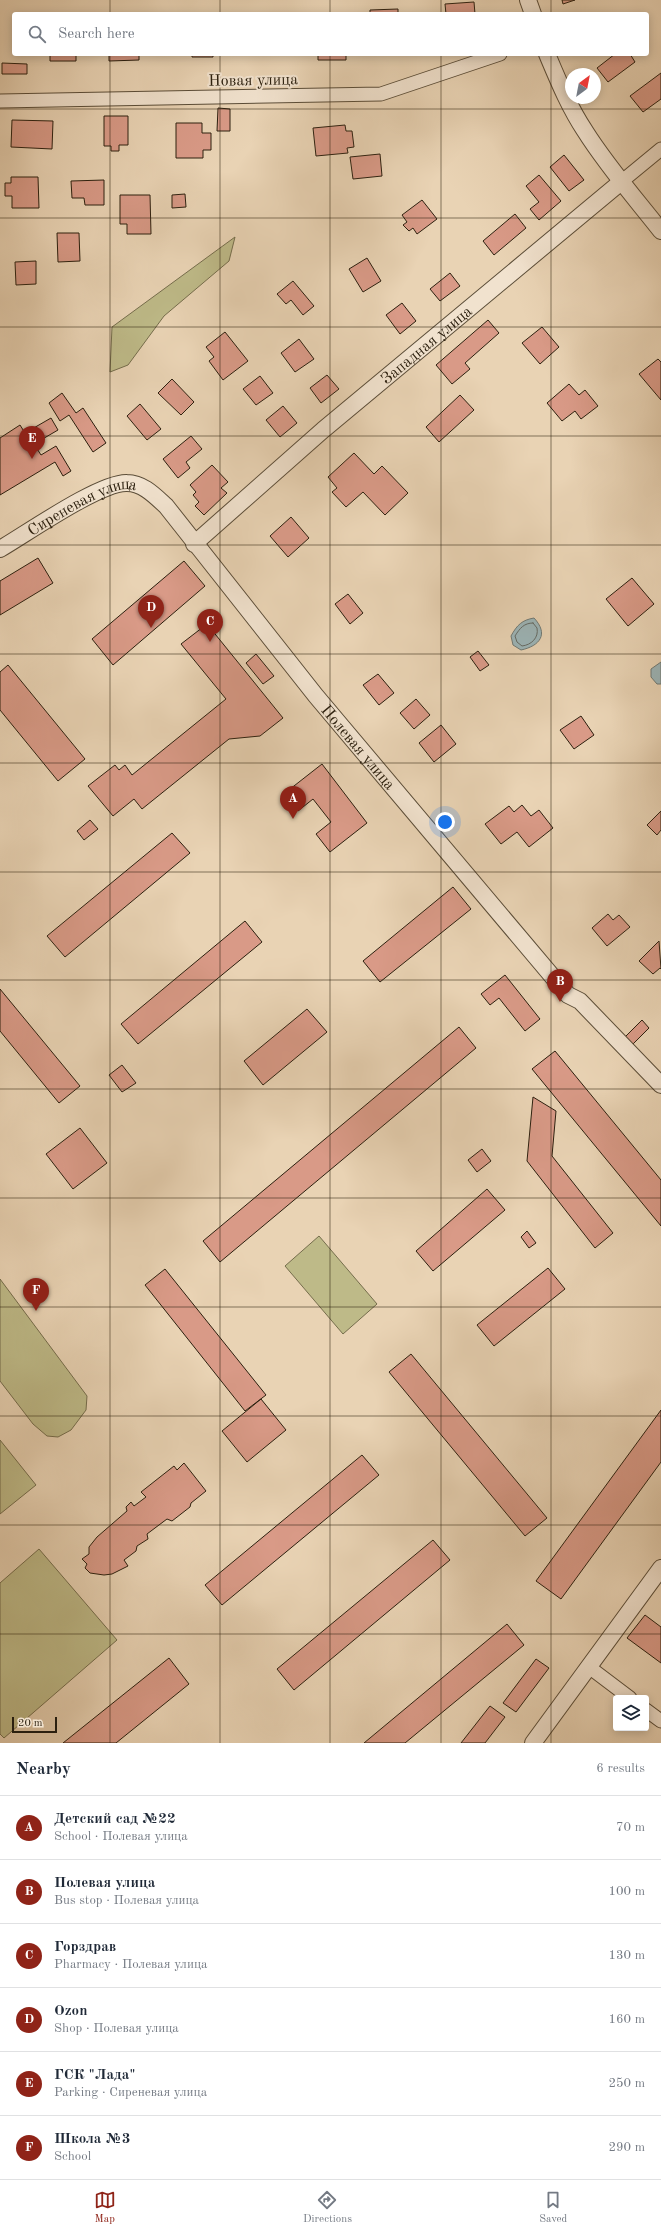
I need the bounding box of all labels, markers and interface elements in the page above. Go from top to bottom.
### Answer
search box [12,12,649,56]
icon: search [26,23,48,45]
text: Search here [58,27,135,42]
north arrow [565,68,601,104]
street label: Новая улица [208,72,298,90]
street label: Западная улица [379,304,476,388]
pin: E [19,426,45,459]
street label: Сиреневая улица [25,477,138,540]
pin: D [138,595,164,628]
pin: C [197,609,223,642]
street label: Полевая улица [317,703,397,794]
pin: A [280,786,306,819]
your location [435,812,455,832]
pin: B [547,969,573,1002]
pin: F [23,1278,49,1311]
map controls [613,1695,649,1731]
button: layers [613,1695,649,1731]
scale bar [12,1715,57,1734]
text: 20 m [18,1718,43,1729]
text: Nearby [16,1761,71,1778]
text: 6 results [596,1762,645,1775]
text: Детский сад №22 [54,1812,176,1827]
text: A [24,1821,34,1834]
text: 70 m [616,1821,645,1834]
text: School · Полевая улица [54,1830,188,1843]
text: Полевая улица [54,1876,155,1891]
text: B [24,1885,34,1898]
text: 100 m [608,1885,645,1898]
text: Bus stop · Полевая улица [54,1894,199,1907]
text: Горздрав [54,1940,116,1955]
text: C [25,1949,33,1962]
text: 130 m [608,1949,645,1962]
text: Pharmacy · Полевая улица [54,1958,207,1971]
text: Ozon [54,2004,87,2019]
text: D [24,2013,34,2026]
text: 160 m [608,2013,645,2026]
text: Shop · Полевая улица [54,2022,179,2035]
text: ГСК "Лада" [54,2068,135,2083]
text: E [25,2077,33,2090]
text: 250 m [608,2077,645,2090]
text: Parking · Сиреневая улица [54,2086,207,2099]
text: Школа №3 [54,2132,130,2147]
text: F [25,2141,33,2154]
text: 290 m [608,2141,645,2154]
text: School [54,2150,91,2163]
tab: Map [94,2189,116,2227]
tab: Directions [303,2189,352,2227]
tab: Saved [539,2189,567,2227]

